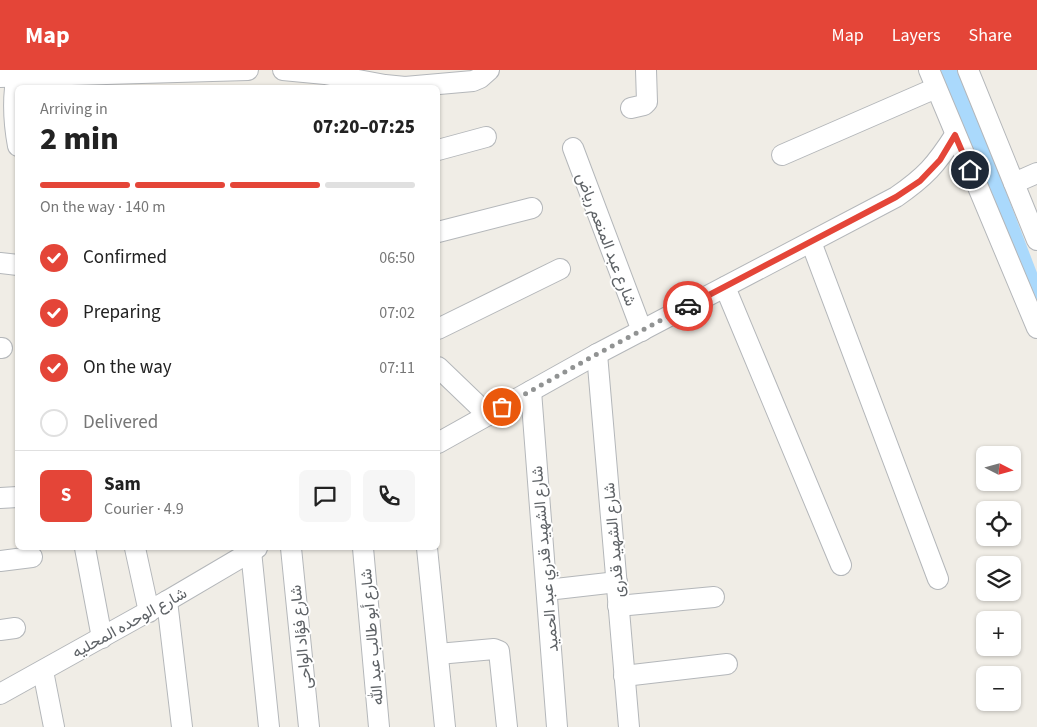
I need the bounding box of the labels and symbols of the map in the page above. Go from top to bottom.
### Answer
pin [949,149,991,191]
street label: شارع عبد المنعم رياض [571,170,642,309]
courier [663,281,713,331]
pin [481,386,523,428]
north arrow [976,446,1021,491]
street label: شارع الشهيد قدري عبد الحميد [526,465,566,653]
street label: شارع الشهيد قدرى [598,482,630,598]
street label: شارع أبو طالب عبد الله [355,568,389,706]
street label: شارع الوحده المحليه [68,582,191,664]
street label: شارع فؤاد الواحى [285,584,317,690]

